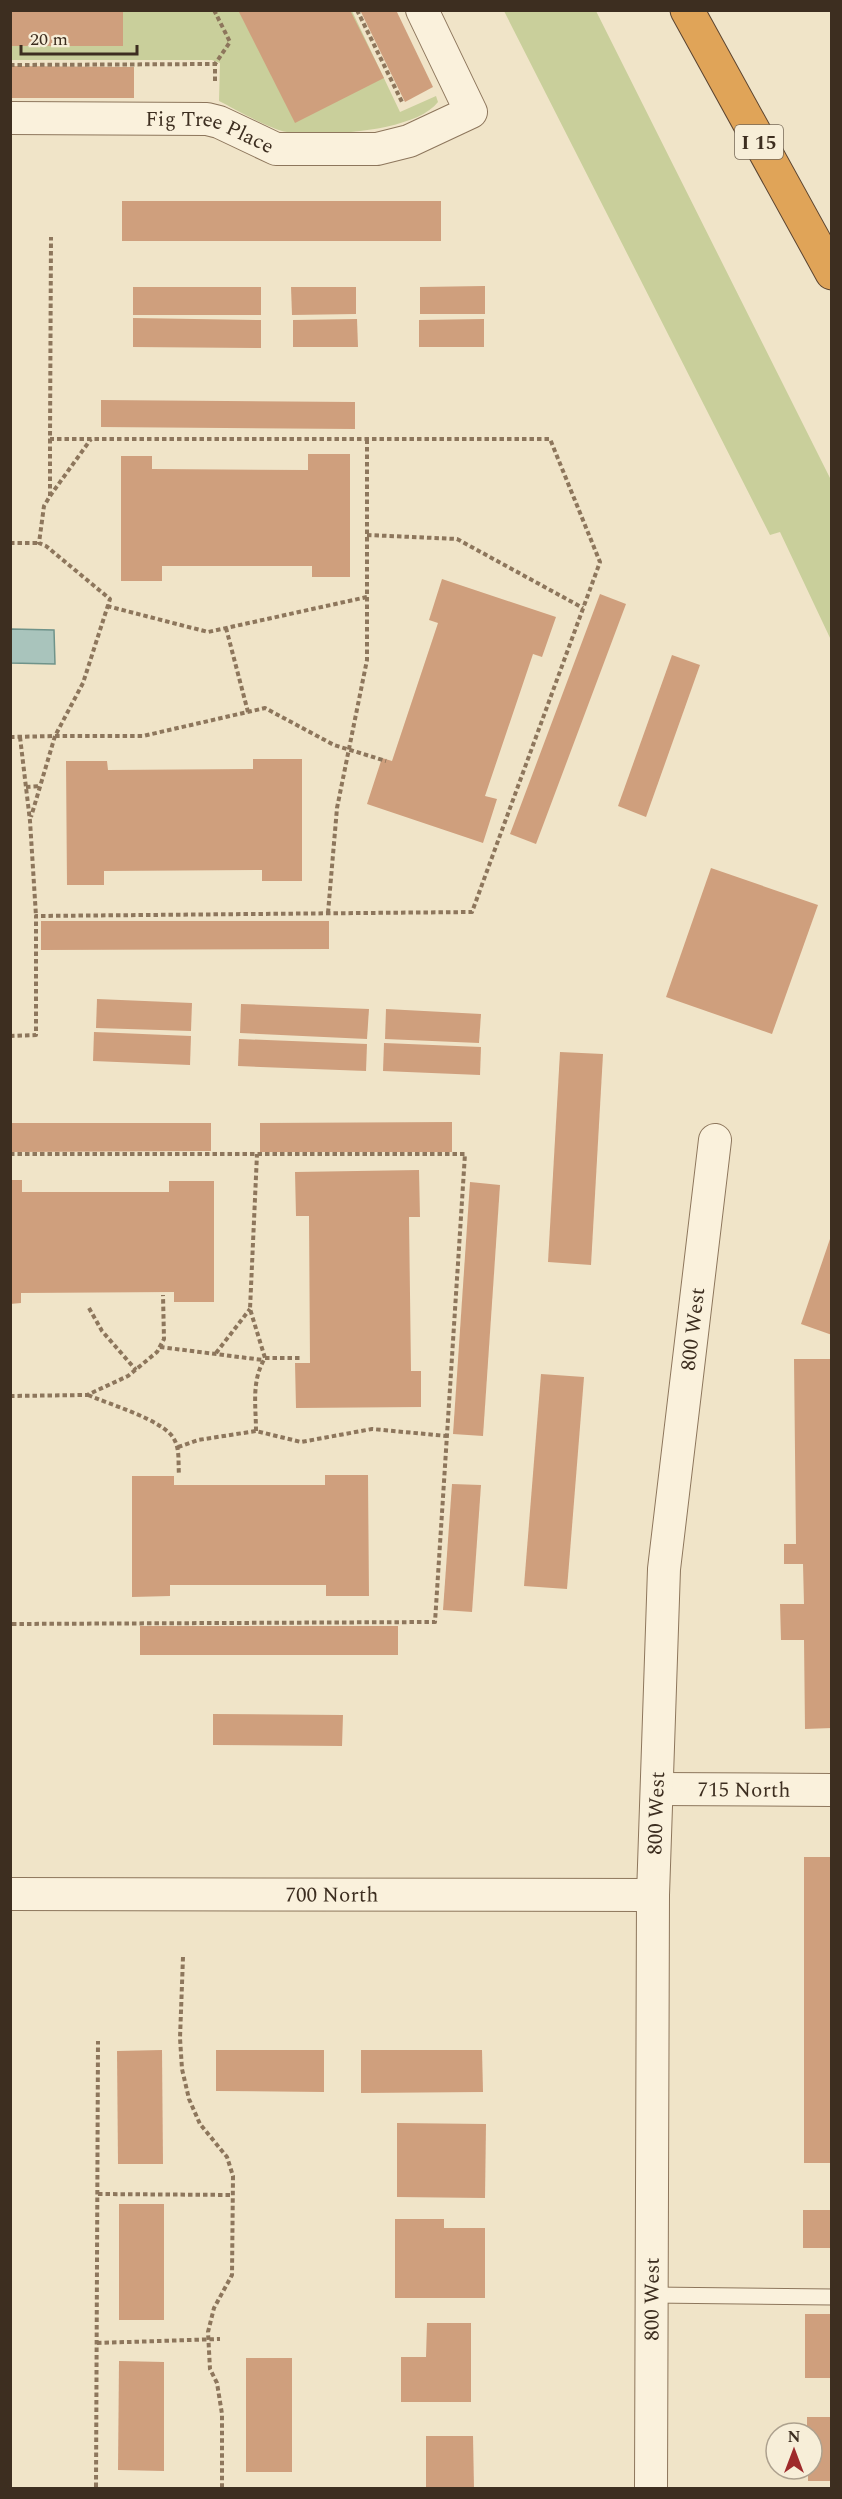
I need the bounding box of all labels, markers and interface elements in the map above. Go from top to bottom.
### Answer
scale bar [21,18,136,56]
text: 20 m [30,26,68,53]
street label: Fig Tree Place [145,103,279,163]
road number: I 15 [735,125,783,159]
street label: 800 West [673,1286,714,1372]
street label: 800 West [639,1771,674,1855]
street label: 715 North [697,1774,791,1807]
street label: 700 North [286,1879,378,1912]
street label: 800 West [636,2257,669,2341]
north arrow [764,2421,824,2481]
text: N [787,2425,801,2449]

